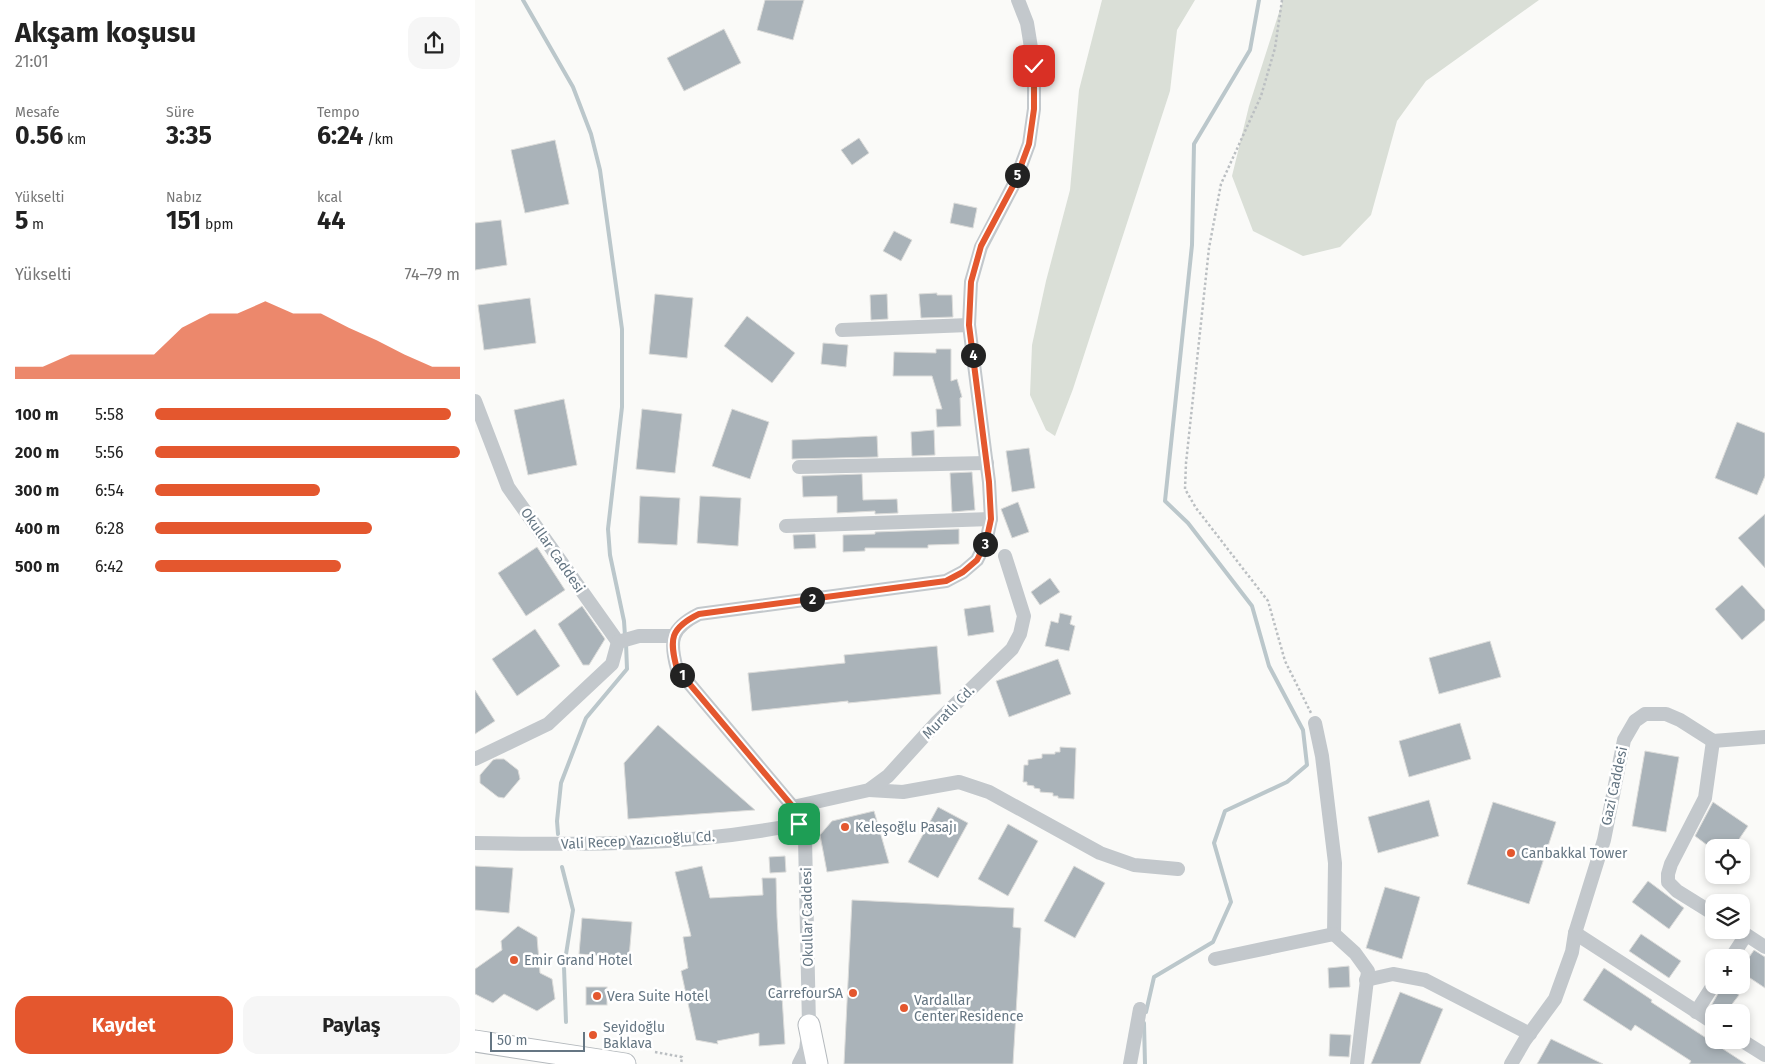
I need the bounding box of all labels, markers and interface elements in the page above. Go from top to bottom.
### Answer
text: Akşam koşusu [15,16,196,49]
button: share [408,17,460,69]
pin [1013,45,1055,87]
text: 21:01 [15,52,49,71]
icon: check [1020,52,1048,80]
text: Mesafe [15,104,60,121]
text: Süre [166,104,194,121]
text: Tempo [317,104,360,121]
text: 0.56 [15,121,63,151]
text: 3:35 [166,121,212,151]
text: 6:24 [317,121,363,151]
text: km [63,131,86,148]
text: /km [363,131,394,148]
pin: 5 [1005,162,1029,188]
text: 5 [1014,167,1021,184]
text: Yükselti [15,189,65,206]
text: Nabız [166,189,202,206]
text: kcal [317,189,342,206]
text: 5 [15,206,28,236]
text: 151 [166,206,201,236]
text: 44 [317,206,345,236]
text: m [28,216,44,233]
text: bpm [201,216,234,233]
text: Yükselti [15,265,72,284]
text: 74–79 m [404,265,460,284]
pin: 4 [961,342,985,368]
text: 4 [970,347,977,364]
text: 100 m [15,405,58,424]
text: 5:58 [95,405,124,424]
text: 200 m [15,443,59,462]
text: 5:56 [95,443,123,462]
text: 300 m [15,481,59,500]
text: 6:54 [95,481,124,500]
street label: Okullar Caddesi [517,504,588,596]
text: 400 m [15,519,60,538]
text: 6:28 [95,519,124,538]
pin: 3 [973,532,997,556]
text: 3 [982,536,989,553]
text: 500 m [15,557,60,576]
text: 6:42 [95,557,123,576]
pin: 2 [799,586,825,612]
text: 2 [809,591,816,608]
pin: 1 [669,662,695,688]
text: 1 [679,667,686,684]
street label: Muratlı Cd. [919,682,978,743]
street label: Gazi Caddesi [1598,745,1631,827]
pin [778,803,820,845]
icon: arrive [785,810,813,838]
place label: Keleşoğlu Pasajı [855,819,957,836]
marker: Keleşoğlu Pasajı [839,821,851,833]
street label: Vali Recep Yazıcıoğlu Cd. [561,828,715,853]
map controls [1705,839,1750,1049]
button: locate [1705,839,1750,884]
place label: Canbakkal Tower [1521,845,1628,862]
marker: Canbakkal Tower [1505,847,1517,859]
street label: Okullar Caddesi [798,867,817,967]
button: layers [1705,894,1750,939]
button: + [1705,949,1750,994]
place label: Emir Grand Hotel [524,952,632,969]
marker: Emir Grand Hotel [508,954,520,966]
place label: CarrefourSA [768,985,843,1002]
marker: CarrefourSA [847,987,859,999]
place label: Vera Suite Hotel [607,988,709,1005]
marker: Vera Suite Hotel [591,990,603,1002]
place label: Vardallar Center Residence [914,992,1024,1025]
button: Kaydet [15,996,233,1054]
button: Paylaş [243,996,460,1054]
marker: Vardallar Center Residence [898,1002,910,1014]
button: − [1705,1004,1750,1049]
place label: Seyidoğlu Baklava [603,1019,665,1052]
scale bar [490,1029,585,1052]
marker: Seyidoğlu Baklava [587,1029,599,1041]
text: 50 m [497,1032,528,1049]

